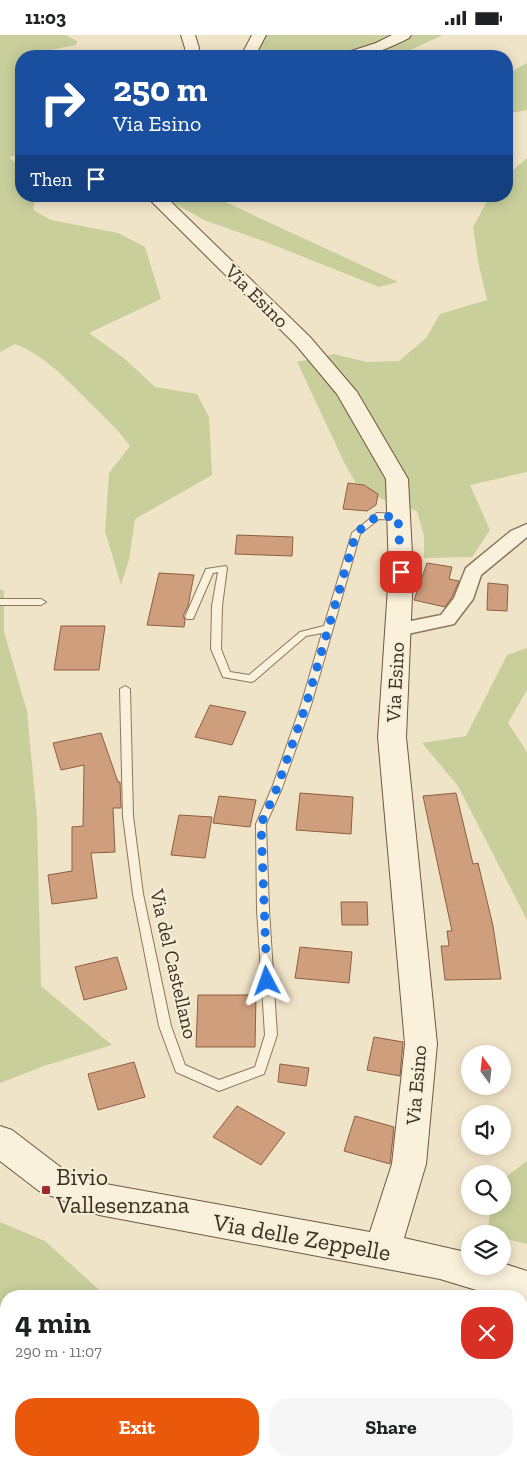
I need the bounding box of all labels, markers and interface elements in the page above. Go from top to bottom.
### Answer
text: 11:03 [25,6,66,29]
text: 250 m [113,68,207,110]
icon: right [30,70,95,135]
text: Via Esino [113,110,201,137]
icon: arrive [82,165,110,193]
text: Then [30,168,72,191]
street label: Via Esino [219,258,294,333]
pin [380,551,422,593]
icon: arrive [387,558,415,586]
street label: Via Esino [381,641,409,724]
street label: Via del Castellano [145,886,203,1041]
position arrow [240,954,292,1006]
street label: Via Esino [400,1044,431,1127]
north arrow [461,1045,511,1095]
map controls [461,1045,511,1275]
button: sound [461,1105,511,1155]
place label: Bivio Vallesenzana [55,1162,190,1219]
button: search [461,1165,511,1215]
marker: Bivio Vallesenzana [40,1184,52,1196]
street label: Via delle Zeppelle [210,1207,393,1267]
button: layers [461,1225,511,1275]
text: 4 min [15,1305,91,1341]
button: close [461,1307,513,1359]
text: 290 m · 11:07 [15,1342,102,1361]
button: Exit [15,1398,259,1456]
button: Share [269,1398,513,1456]

